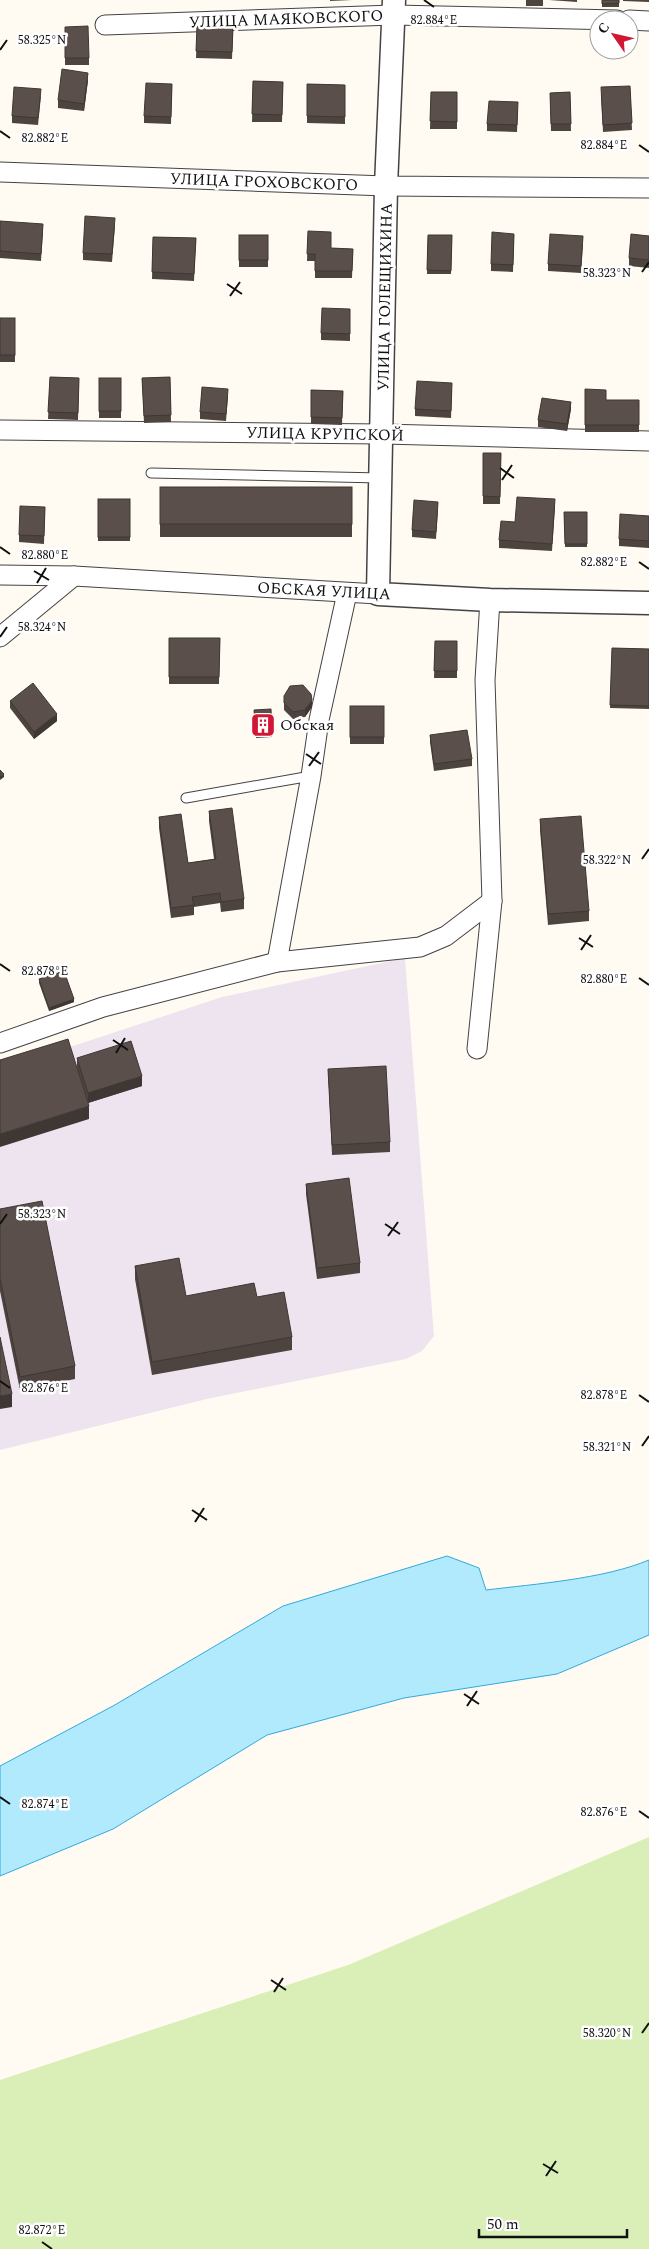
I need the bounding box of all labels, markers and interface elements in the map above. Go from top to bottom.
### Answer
street label: УЛИЦА МАЯКОВСКОГО [188,4,384,34]
north arrow [589,10,639,60]
text: 82.884°E [411,11,457,30]
text: С [592,18,615,38]
text: 58.325°N [18,31,66,50]
text: 82.882°E [22,129,68,148]
text: 82.884°E [581,136,627,155]
street label: УЛИЦА ГРОХОВСКОГО [169,167,359,197]
street label: УЛИЦА ГОЛЕЩИХИНА [371,203,399,391]
text: 58.323°N [583,264,631,283]
street label: УЛИЦА КРУПСКОЙ [246,421,404,447]
text: 82.880°E [22,546,68,565]
text: 82.882°E [581,553,627,572]
street label: ОБСКАЯ УЛИЦА [257,576,391,606]
text: 58.324°N [18,618,66,637]
building icon: Обская [250,712,276,738]
place label: Обская [280,713,334,737]
text: 58.322°N [583,851,631,870]
text: 82.878°E [22,962,68,981]
text: 82.880°E [581,970,627,989]
text: 58.323°N [18,1205,66,1224]
text: 82.876°E [22,1379,68,1398]
text: 82.878°E [581,1386,627,1405]
text: 58.321°N [583,1438,631,1457]
text: 82.874°E [22,1795,68,1814]
text: 82.876°E [581,1803,627,1822]
text: 58.320°N [583,2024,631,2043]
scale bar [479,2206,626,2238]
text: 50 m [487,2213,519,2236]
text: 82.872°E [19,2221,65,2240]

